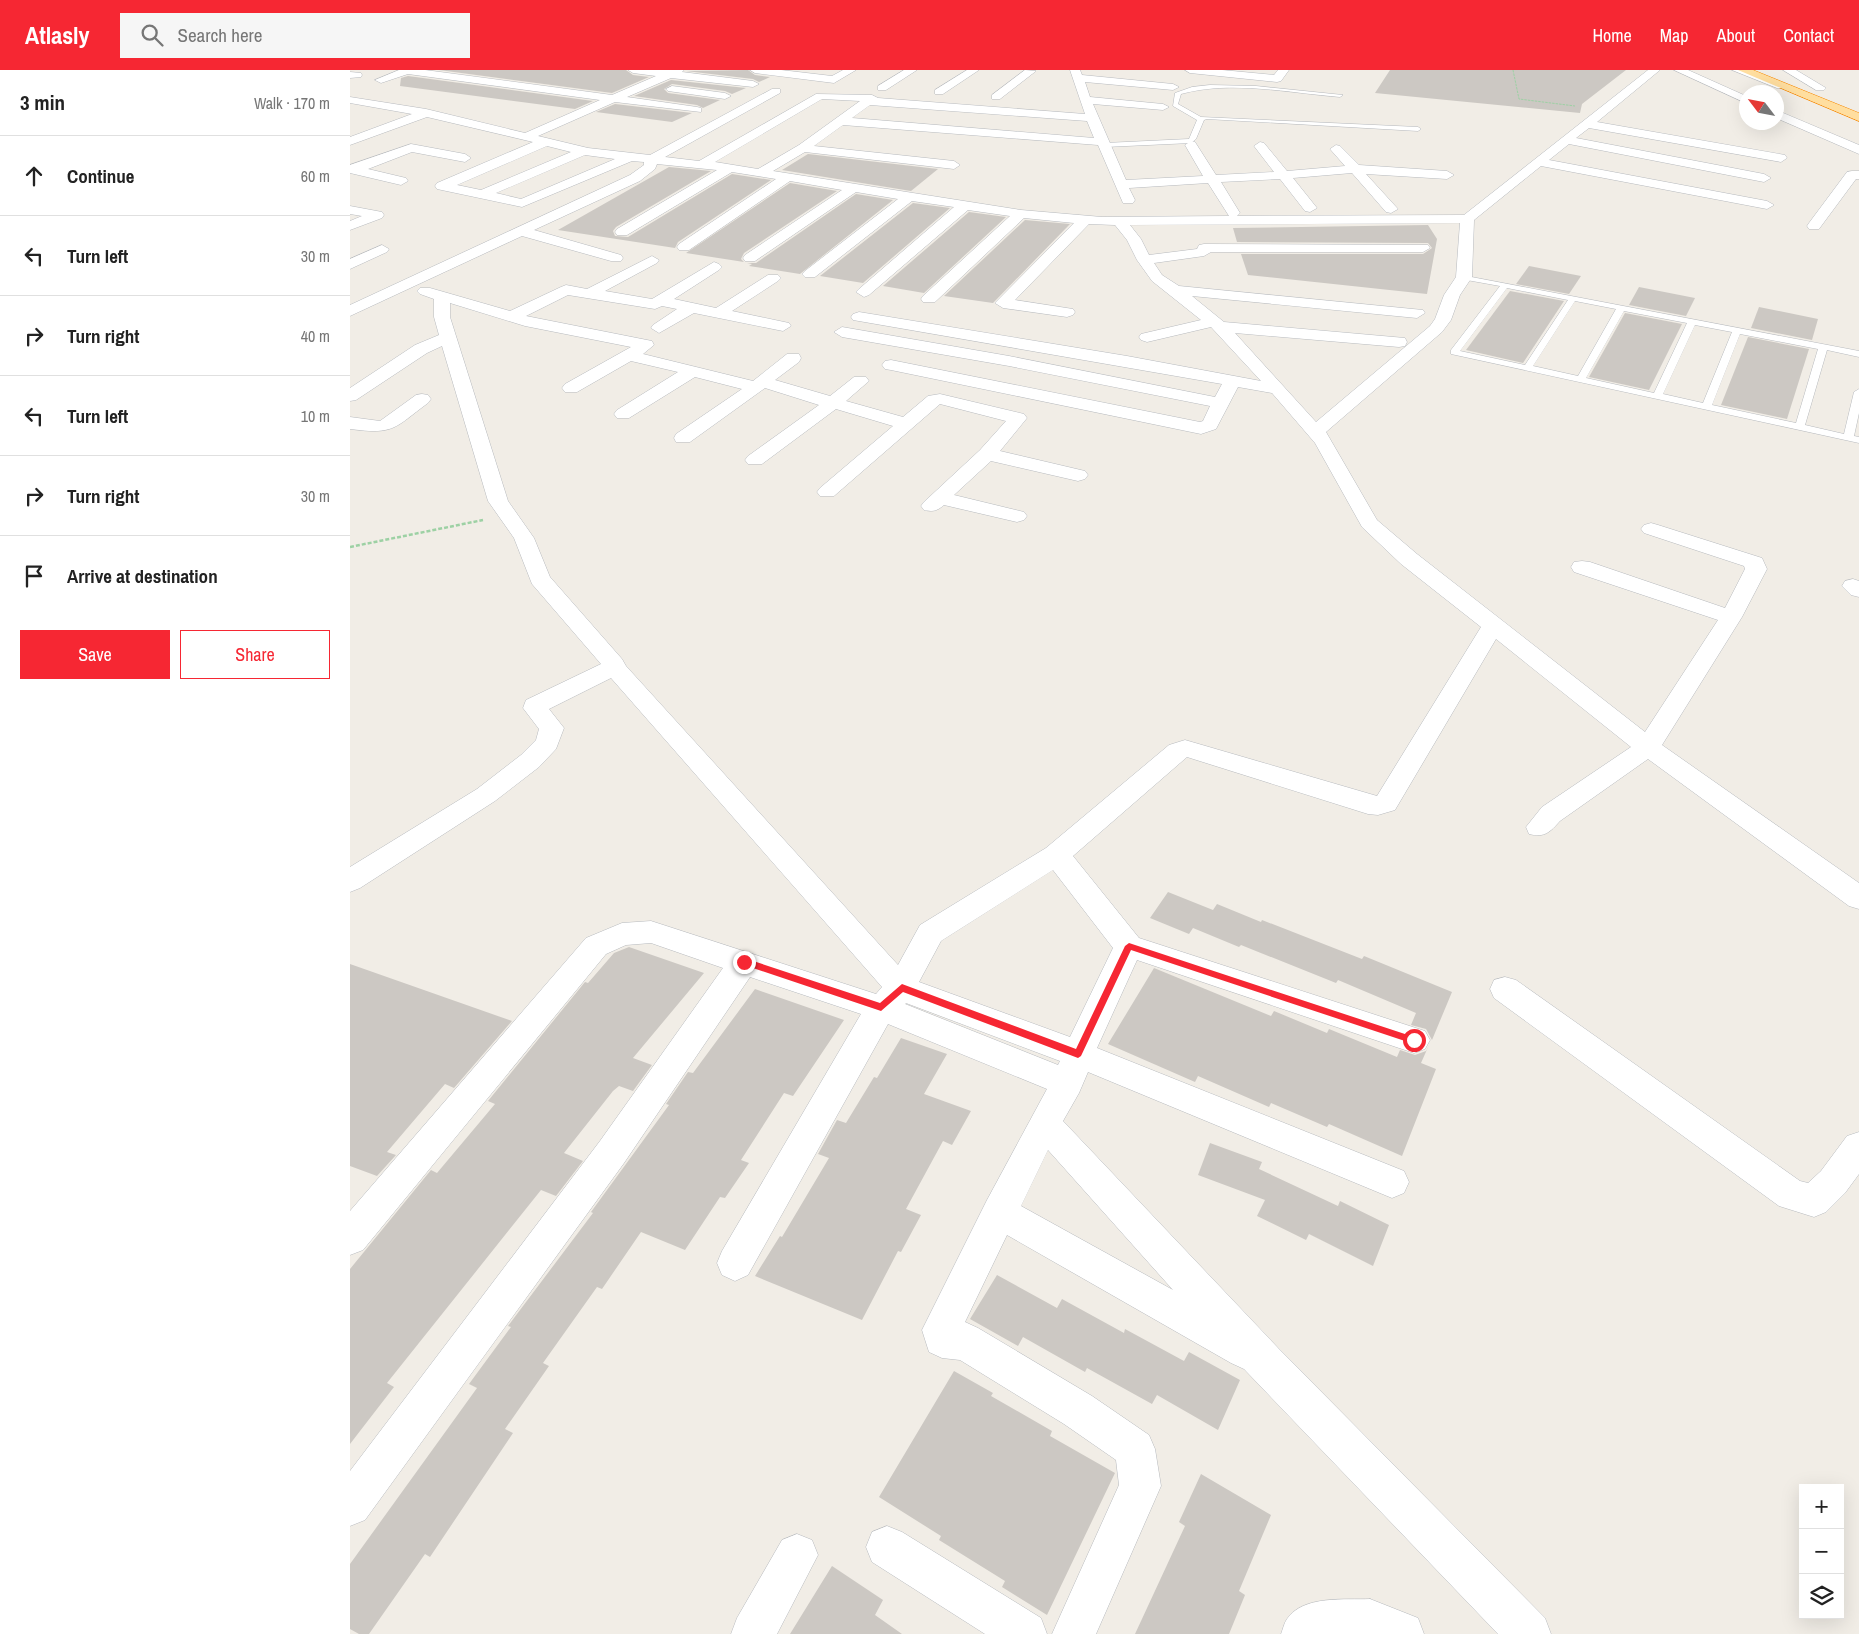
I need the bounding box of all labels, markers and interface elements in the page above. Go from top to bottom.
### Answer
search box [120,13,470,58]
text: Atlasly [25,19,90,51]
icon: search [138,21,166,49]
text: Search here [178,22,262,48]
text: Home [1592,23,1632,48]
text: Map [1660,23,1689,48]
text: About [1717,23,1755,48]
text: Contact [1783,23,1834,48]
north arrow [1739,85,1784,130]
text: 3 min [20,88,65,117]
text: Walk · 170 m [254,92,330,114]
icon: ahead [20,162,48,190]
text: Continue [67,163,135,189]
text: 60 m [301,165,330,187]
icon: left [20,242,48,270]
text: Turn left [67,243,128,269]
text: 30 m [301,245,330,267]
icon: right [20,322,48,350]
text: Turn right [67,323,139,349]
text: 40 m [301,325,330,347]
icon: left [20,402,48,430]
text: Turn left [67,403,128,429]
text: 10 m [301,405,330,427]
icon: right [20,482,48,510]
text: Turn right [67,483,139,509]
text: 30 m [301,485,330,507]
icon: arrive [20,562,48,590]
text: Arrive at destination [67,563,218,589]
button: Save [20,630,170,679]
button: Share [180,630,330,679]
route end [733,951,756,974]
route start [1403,1029,1426,1052]
map controls [1799,1484,1844,1619]
button: + [1799,1484,1844,1529]
button: − [1799,1529,1844,1574]
button: layers [1799,1574,1844,1619]

